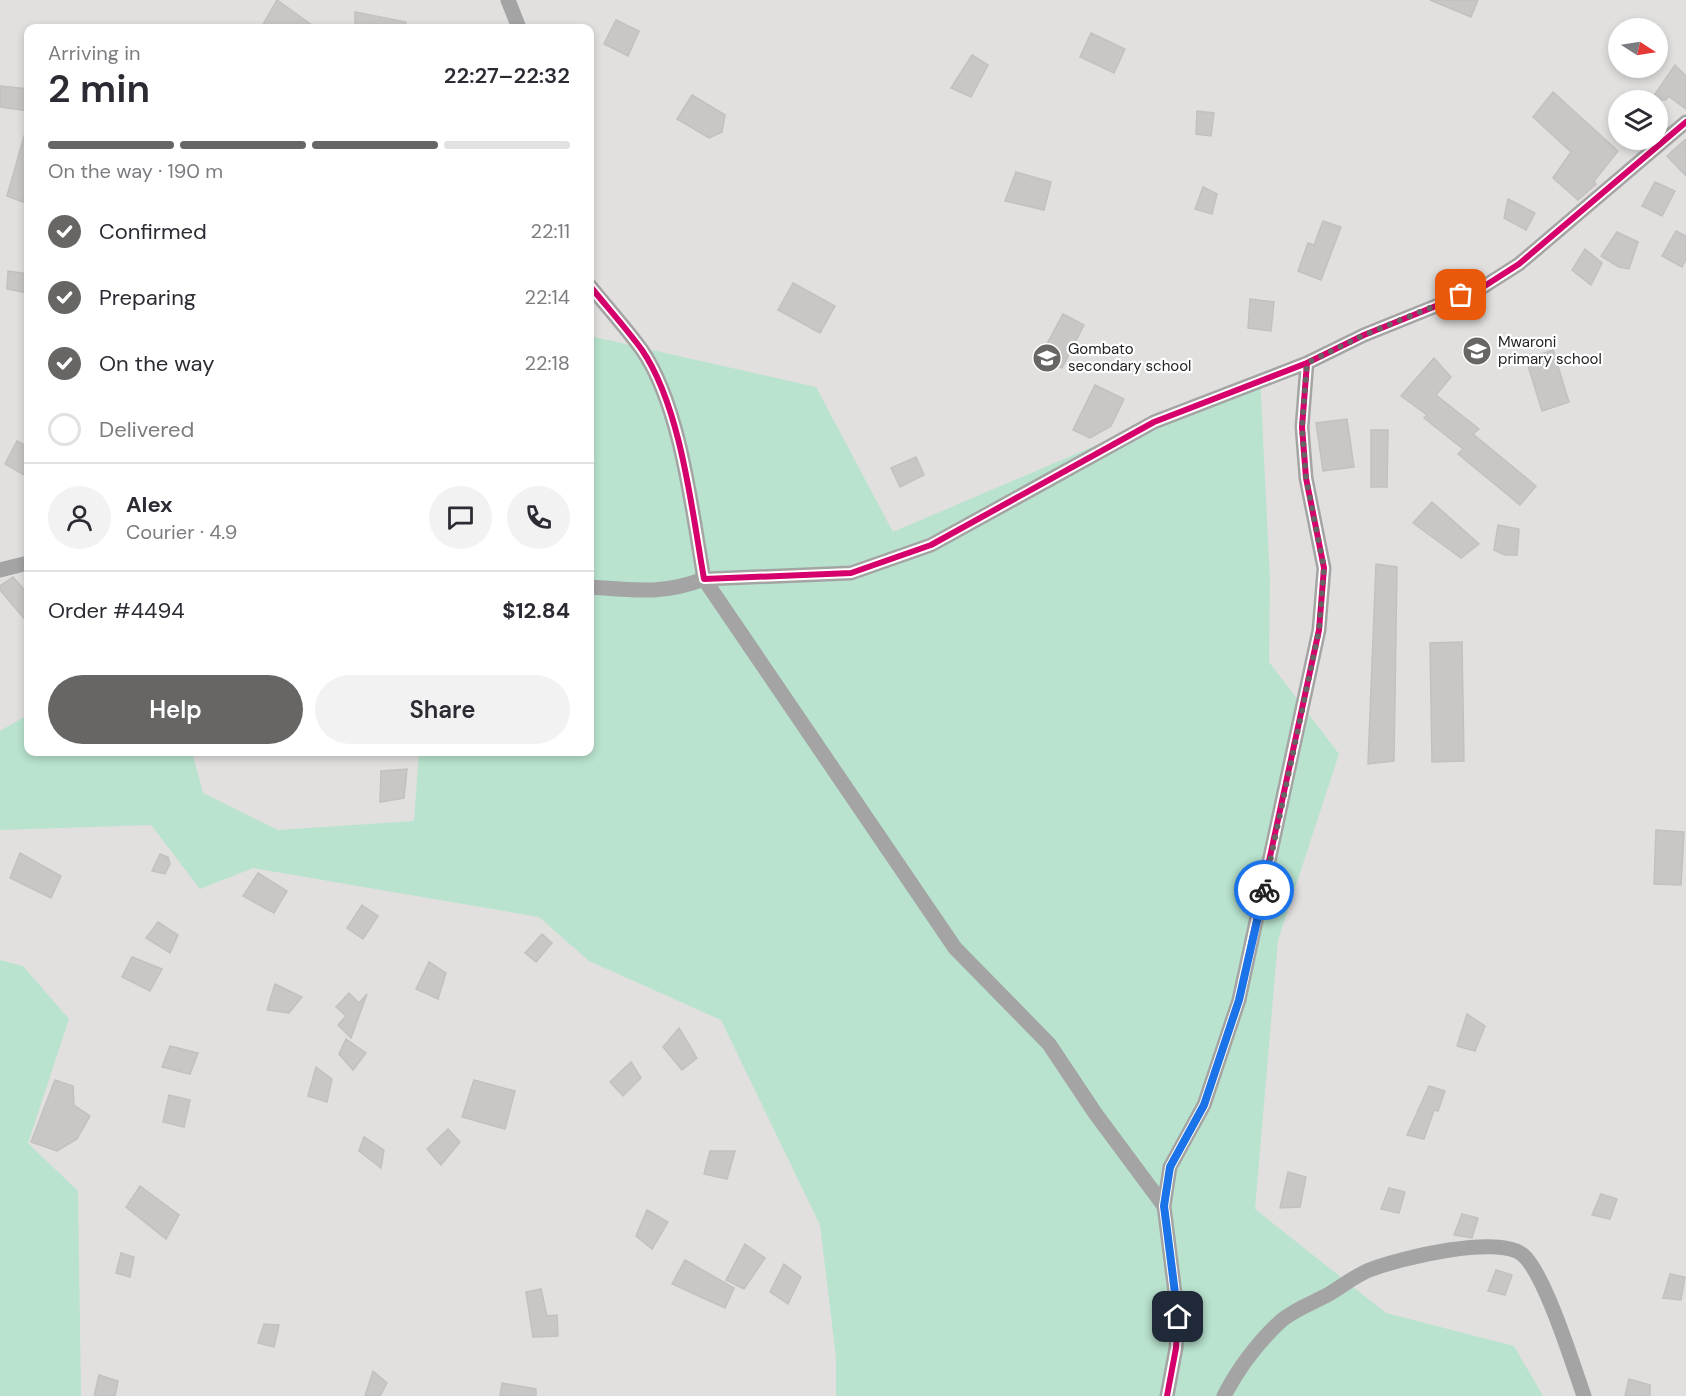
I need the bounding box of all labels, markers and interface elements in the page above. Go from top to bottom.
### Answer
north arrow [1608,18,1668,78]
map controls [1608,18,1668,150]
text: Arriving in [48,40,140,66]
text: 22:27–22:32 [444,61,570,90]
text: 2 min [48,63,150,114]
button: layers [1608,90,1668,150]
text: On the way · 190 m [48,158,223,184]
icon: check [48,215,81,248]
text: Confirmed [99,217,207,246]
text: 22:11 [530,218,570,244]
pin [1435,269,1486,320]
icon: bag [1444,278,1477,311]
icon: check [48,281,81,314]
text: Preparing [99,283,196,312]
text: 22:14 [525,284,570,310]
place label: Mwaroni primary school [1498,332,1602,369]
school or university icon: Mwaroni primary school [1461,335,1493,367]
place label: Gombato secondary school [1068,339,1191,376]
school or university icon: Gombato secondary school [1031,342,1063,374]
icon: check [48,347,81,380]
text: On the way [99,349,214,378]
text: 22:18 [525,350,570,376]
text: Delivered [99,415,194,444]
button: person [48,486,111,549]
button: chat [429,486,492,549]
button: phone [507,486,570,549]
text: Alex [126,490,173,519]
text: Courier · 4.9 [126,519,237,545]
text: Order #4494 [48,596,185,625]
text: $12.84 [502,596,570,625]
button: Help [48,675,303,744]
button: Share [315,675,570,744]
courier [1234,860,1294,920]
icon: bike [1248,874,1281,907]
pin [1152,1291,1203,1342]
icon: home [1161,1300,1194,1333]

